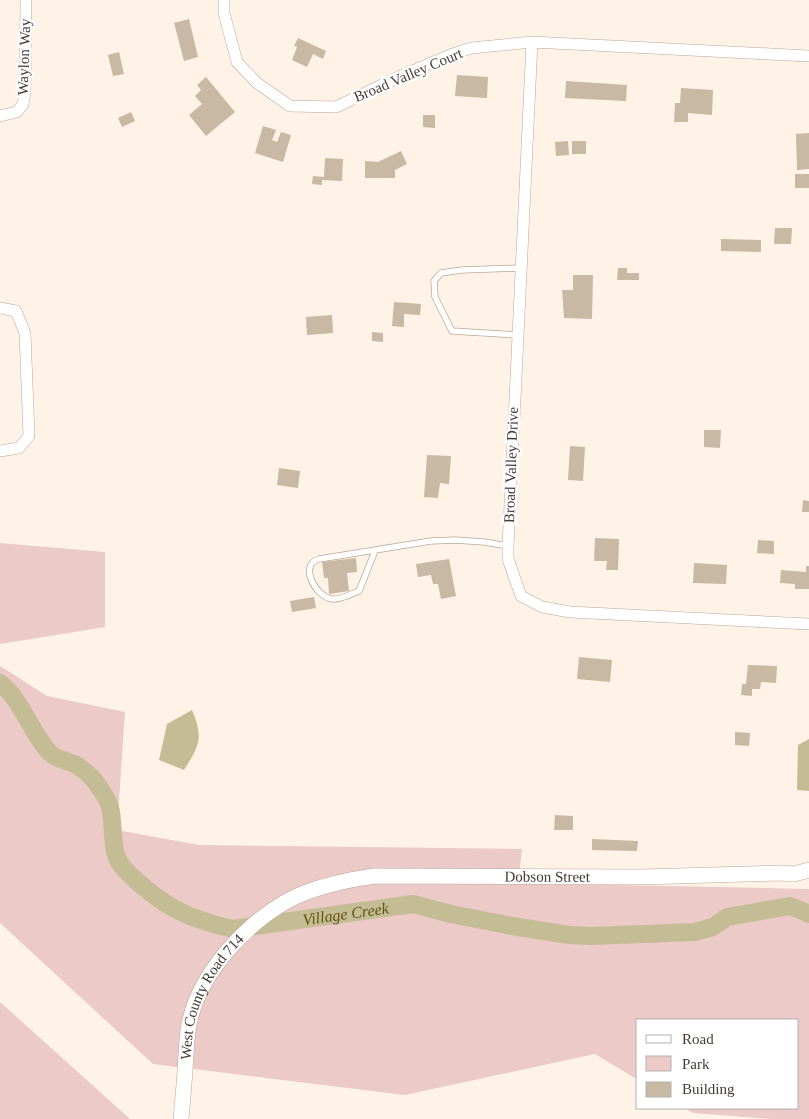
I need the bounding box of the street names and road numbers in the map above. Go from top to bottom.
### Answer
street label: Waylon Way [15,18,33,96]
street label: Broad Valley Court [351,45,465,105]
street label: Broad Valley Drive [501,406,521,523]
street label: Dobson Street [504,868,591,885]
street label: West County Road 714 [178,930,247,1061]

